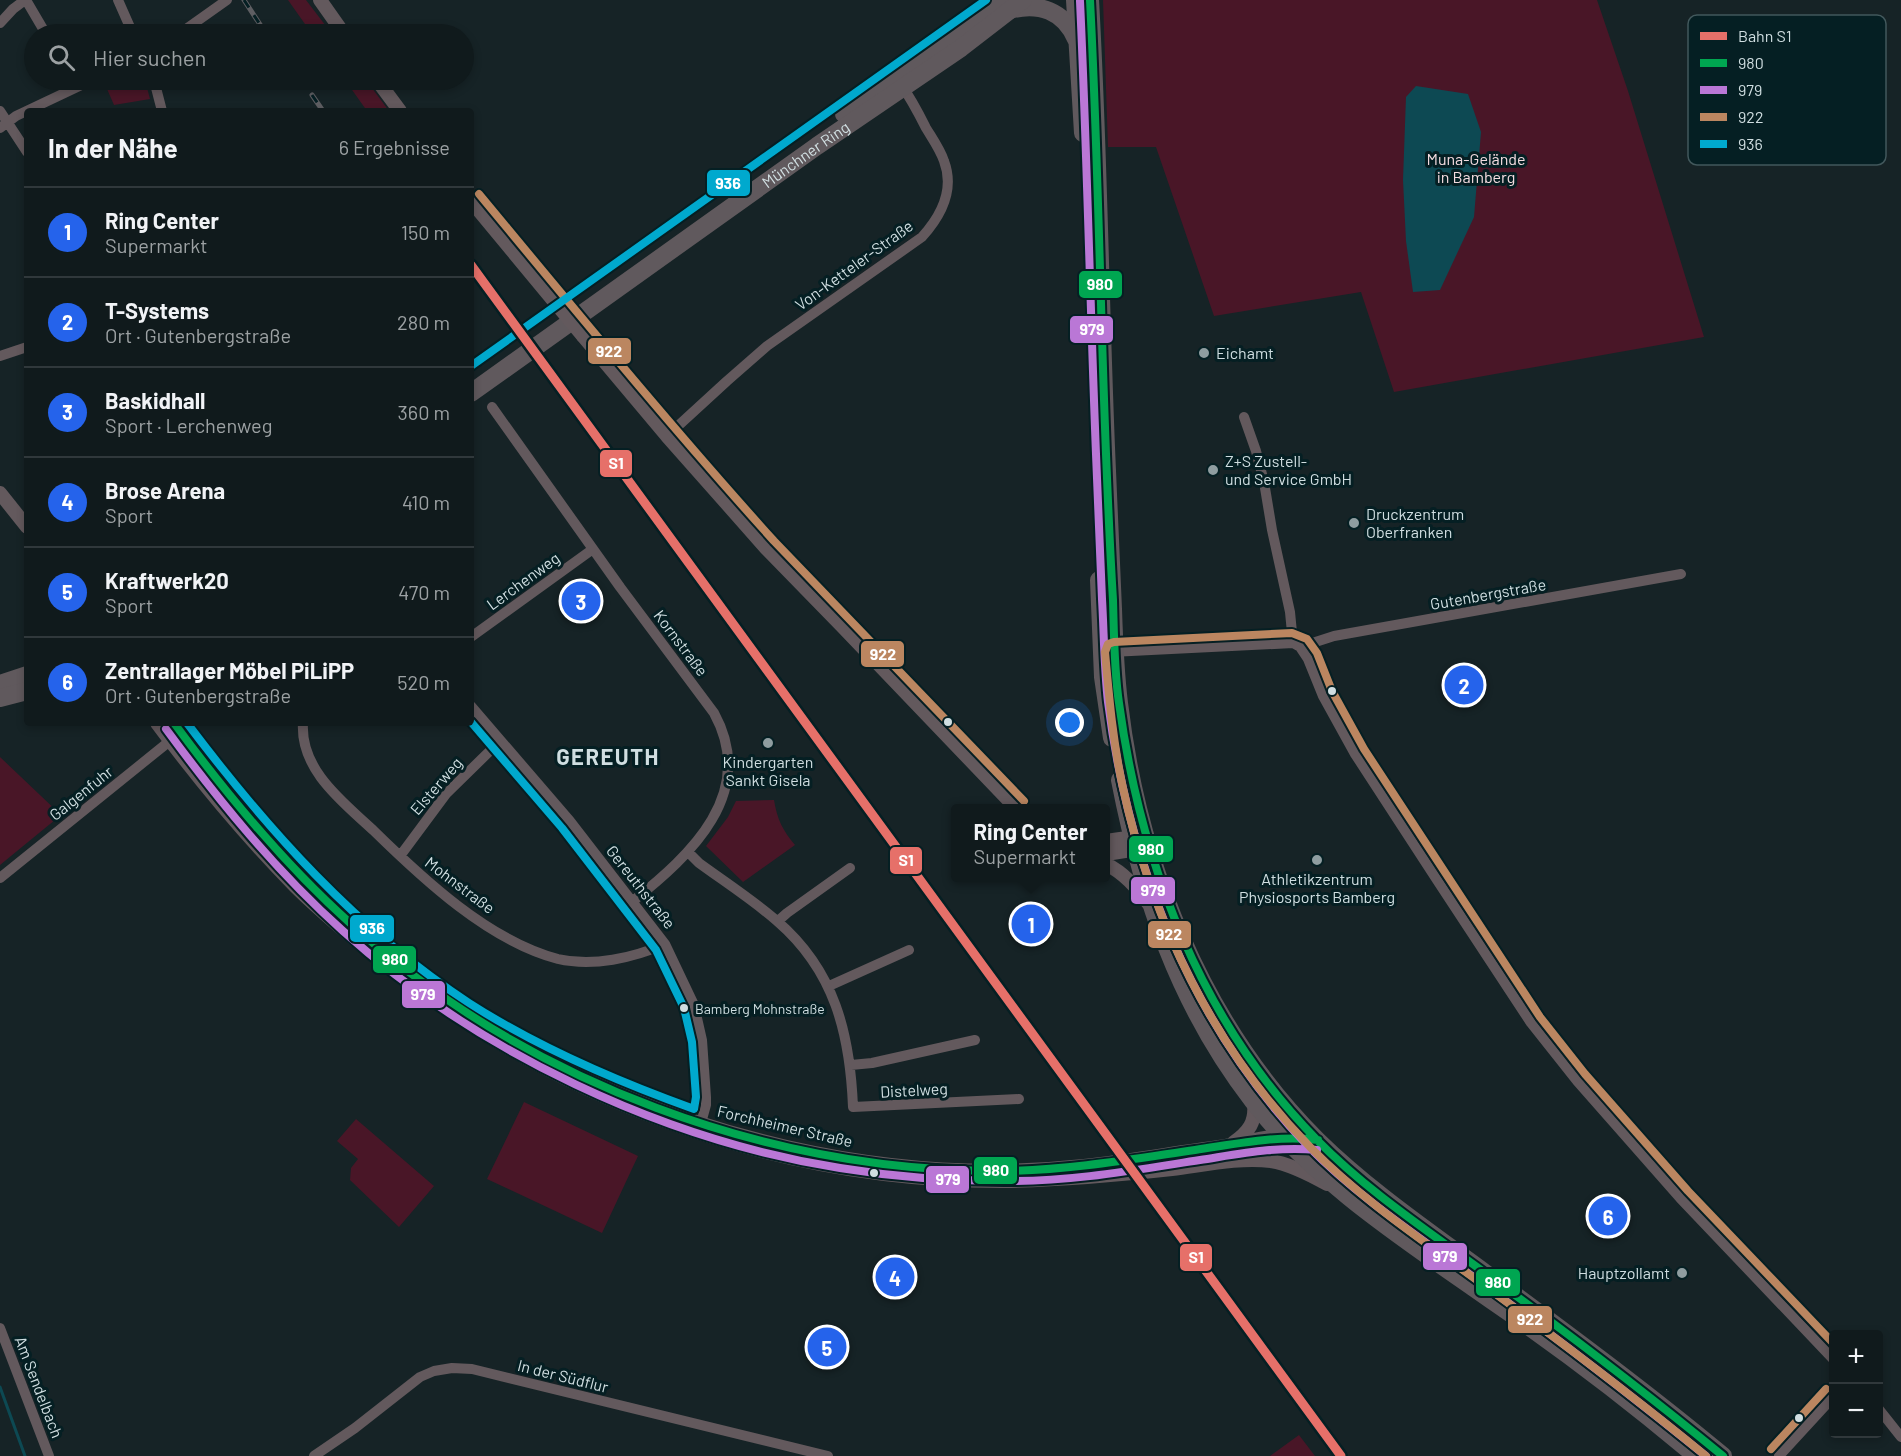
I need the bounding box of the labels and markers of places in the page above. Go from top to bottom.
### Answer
place label: Eichamt [1216,343,1274,362]
marker: Eichamt [1197,346,1211,360]
place label: Z+S Zustell- und Service GmbH [1225,451,1352,488]
marker: Z+S Zustell- und Service GmbH [1206,463,1220,477]
place label: Druckzentrum Oberfranken [1366,504,1464,541]
marker: Druckzentrum Oberfranken [1347,516,1361,530]
pin: 3 [562,578,600,624]
pin: 2 [1444,662,1484,708]
unlabelled marker [1326,685,1338,697]
unlabelled marker [942,716,954,728]
marker: Kindergarten Sankt Gisela [761,736,775,750]
place label: Kindergarten Sankt Gisela [723,752,813,789]
marker: Athletikzentrum Physiosports Bamberg [1310,853,1324,867]
place label: Athletikzentrum Physiosports Bamberg [1239,869,1395,906]
pin: 1 [1012,902,1050,946]
place label: Bamberg Mohnstraße [695,1000,825,1017]
marker: Bamberg Mohnstraße [678,1002,690,1014]
unlabelled marker [868,1167,880,1179]
pin: 6 [1588,1194,1628,1238]
pin: 4 [876,1254,914,1300]
place label: Hauptzollamt [1578,1263,1670,1282]
marker: Hauptzollamt [1675,1266,1689,1280]
pin: 5 [808,1324,846,1370]
unlabelled marker [1793,1412,1805,1424]

